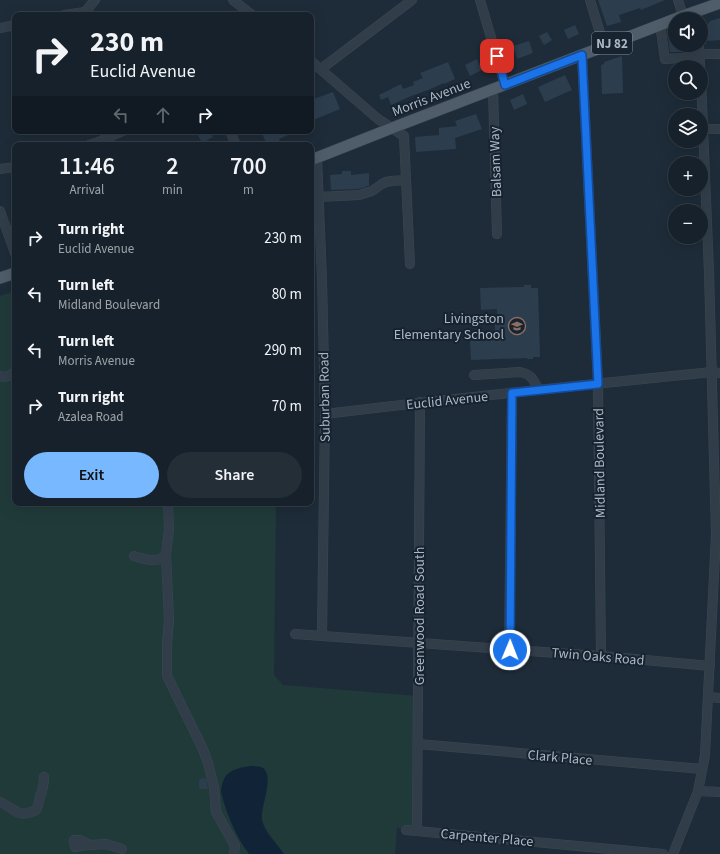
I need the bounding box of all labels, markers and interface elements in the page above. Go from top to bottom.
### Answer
map controls [668,12,708,244]
button: sound [668,12,708,52]
text: 230 m [90,22,164,62]
icon: right [24,28,76,80]
road number: NJ 82 [592,32,632,54]
pin [480,39,514,73]
icon: arrive [486,45,508,67]
text: Euclid Avenue [90,59,196,84]
button: search [668,60,708,100]
street label: Morris Avenue [389,74,474,122]
icon: left [110,104,132,126]
icon: ahead [152,104,174,126]
icon: right [194,104,216,126]
button: layers [668,108,708,148]
street label: Balsam Way [485,126,507,198]
text: 11:46 [59,149,115,184]
text: 2 [166,149,179,184]
text: 700 [230,149,267,184]
button: + [668,156,708,196]
text: Arrival [69,181,104,199]
text: min [162,181,183,199]
text: m [243,181,254,199]
button: − [668,204,708,244]
text: Turn right [58,219,124,240]
icon: right [24,227,46,249]
text: 230 m [264,228,302,249]
text: Euclid Avenue [58,240,134,258]
text: Turn left [58,275,114,296]
icon: left [24,283,46,305]
text: 80 m [272,284,302,305]
text: Midland Boulevard [58,296,160,314]
place label: Livingston Elementary School [394,309,504,345]
school or university icon: Livingston Elementary School [507,316,527,336]
text: Turn left [58,331,114,352]
icon: left [24,339,46,361]
text: 290 m [264,340,302,361]
text: Morris Avenue [58,352,135,370]
street label: Suburban Road [314,352,336,442]
text: Turn right [58,387,124,408]
street label: Euclid Avenue [405,387,489,415]
icon: right [24,395,46,417]
text: 70 m [272,396,302,417]
text: Azalea Road [58,408,123,426]
street label: Midland Boulevard [589,408,611,518]
button: Exit [24,452,159,498]
button: Share [167,452,302,498]
street label: Greenwood Road South [410,547,430,685]
position arrow [489,629,531,671]
street label: Twin Oaks Road [551,643,645,671]
street label: Clark Place [527,745,593,771]
street label: Carpenter Place [440,824,534,852]

